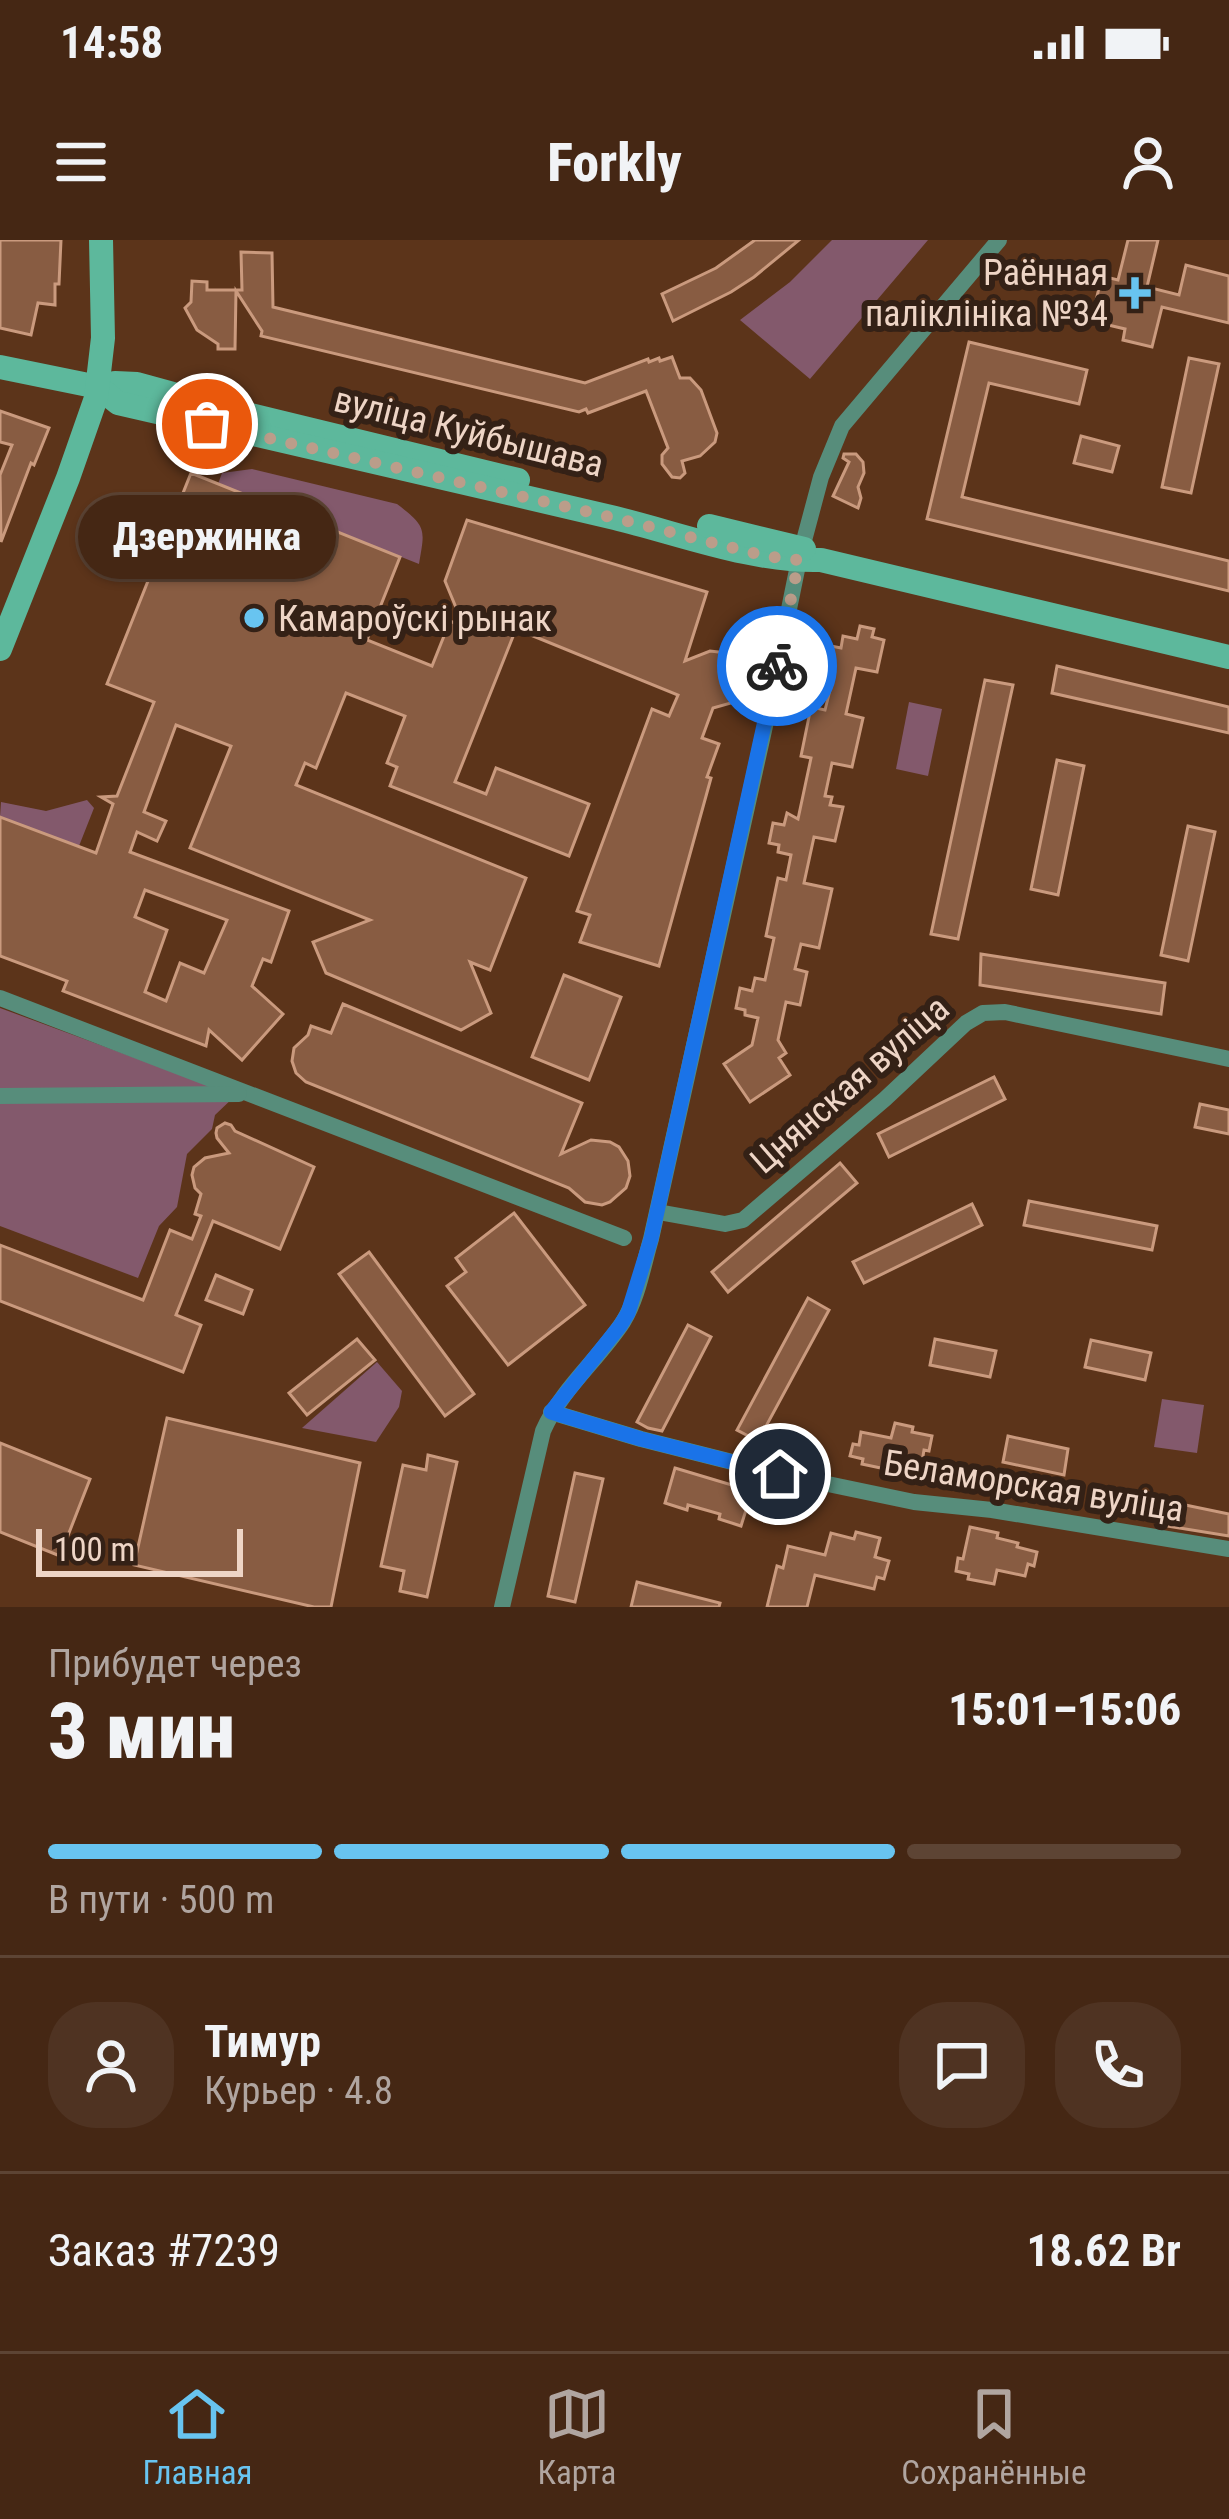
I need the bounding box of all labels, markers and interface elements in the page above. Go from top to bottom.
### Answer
text: 14:58 [60,16,163,69]
icon: menu [48,129,114,195]
icon: person [1115,129,1181,195]
text: Forkly [547,131,682,194]
place label: Раённая паліклініка №34 [865,252,1108,335]
marker: Раённая паліклініка №34 [1119,277,1151,309]
pin [156,373,258,475]
street label: вуліца Куйбышава [330,378,608,486]
icon: bag [174,391,240,457]
callout: Дзержинка [78,496,336,580]
text: Дзержинка [113,514,301,560]
place label: Камароўскі рынак [278,598,552,640]
marker: Камароўскі рынак [241,605,267,631]
courier [717,606,837,726]
icon: bike [744,633,810,699]
street label: Цнянская вуліца [742,987,957,1182]
pin [729,1423,831,1525]
icon: home [747,1441,813,1507]
street label: Беламорская вуліца [881,1442,1187,1530]
scale bar [36,1523,243,1576]
text: 100 m [54,1530,135,1569]
text: Прибудет через [48,1641,302,1687]
text: 15:01–15:06 [948,1683,1181,1736]
text: 3 мин [48,1686,235,1777]
text: В пути · 500 m [48,1877,274,1923]
button: person [48,2002,174,2128]
button: chat [899,2002,1025,2128]
button: phone [1055,2002,1181,2128]
text: Тимур [204,2015,321,2068]
text: Курьер · 4.8 [204,2068,393,2114]
text: Заказ #7239 [48,2224,280,2277]
text: 18.62 Br [1026,2224,1181,2277]
tab: Главная [142,2381,252,2492]
tab: Карта [537,2381,616,2492]
tab: Сохранённые [901,2381,1087,2492]

